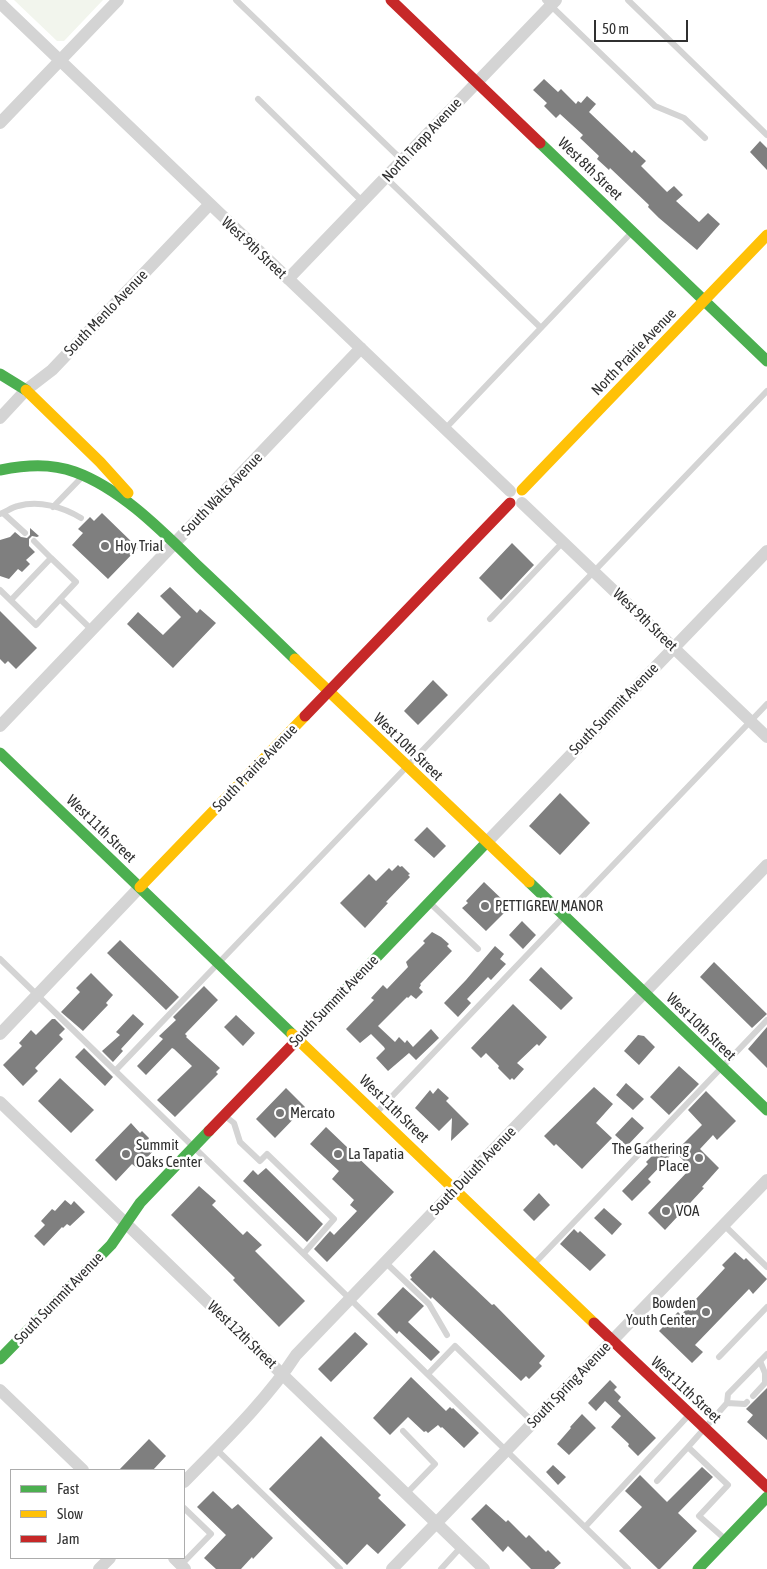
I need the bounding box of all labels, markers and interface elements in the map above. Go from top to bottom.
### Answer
scale bar [597,10,691,42]
text: 50 m [602,20,629,37]
street label: North Trapp Avenue [378,94,466,186]
street label: West 8th Street [554,134,626,204]
street label: West 9th Street [218,213,290,283]
street label: South Menlo Avenue [60,266,152,360]
street label: North Prairie Avenue [588,305,680,399]
street label: South Walts Avenue [178,449,266,539]
place label: Hoy Trial [115,537,163,555]
marker: Hoy Trial [99,540,111,552]
street label: West 9th Street [609,585,681,655]
street label: South Summit Avenue [566,659,662,759]
street label: West 10th Street [370,709,446,785]
street label: South Prairie Avenue [209,721,301,815]
street label: West 11th Street [63,791,139,867]
place label: PETTIGREW MANOR [495,897,603,915]
marker: PETTIGREW MANOR [479,900,491,912]
street label: South Summit Avenue [286,951,382,1051]
street label: West 10th Street [663,989,739,1065]
street label: West 11th Street [356,1071,432,1147]
place label: Mercato [290,1104,335,1122]
marker: Mercato [274,1107,286,1119]
street label: South Duluth Avenue [426,1123,520,1219]
place label: Summit Oaks Center [136,1136,202,1171]
place label: The Gathering Place [612,1140,689,1175]
place label: La Tapatia [348,1145,404,1163]
marker: Summit Oaks Center [120,1148,132,1160]
marker: La Tapatia [332,1148,344,1160]
marker: The Gathering Place [693,1152,705,1164]
place label: VOA [676,1202,699,1220]
marker: VOA [660,1205,672,1217]
street label: South Summit Avenue [11,1248,107,1348]
place label: Bowden Youth Center [626,1294,696,1329]
street label: West 12th Street [204,1297,280,1373]
marker: Bowden Youth Center [700,1306,712,1318]
street label: South Spring Avenue [523,1338,615,1432]
street label: West 11th Street [647,1353,725,1427]
legend [10,1469,185,1559]
text: Fast [57,1480,79,1497]
text: Slow [57,1505,83,1522]
text: Jam [57,1530,80,1547]

